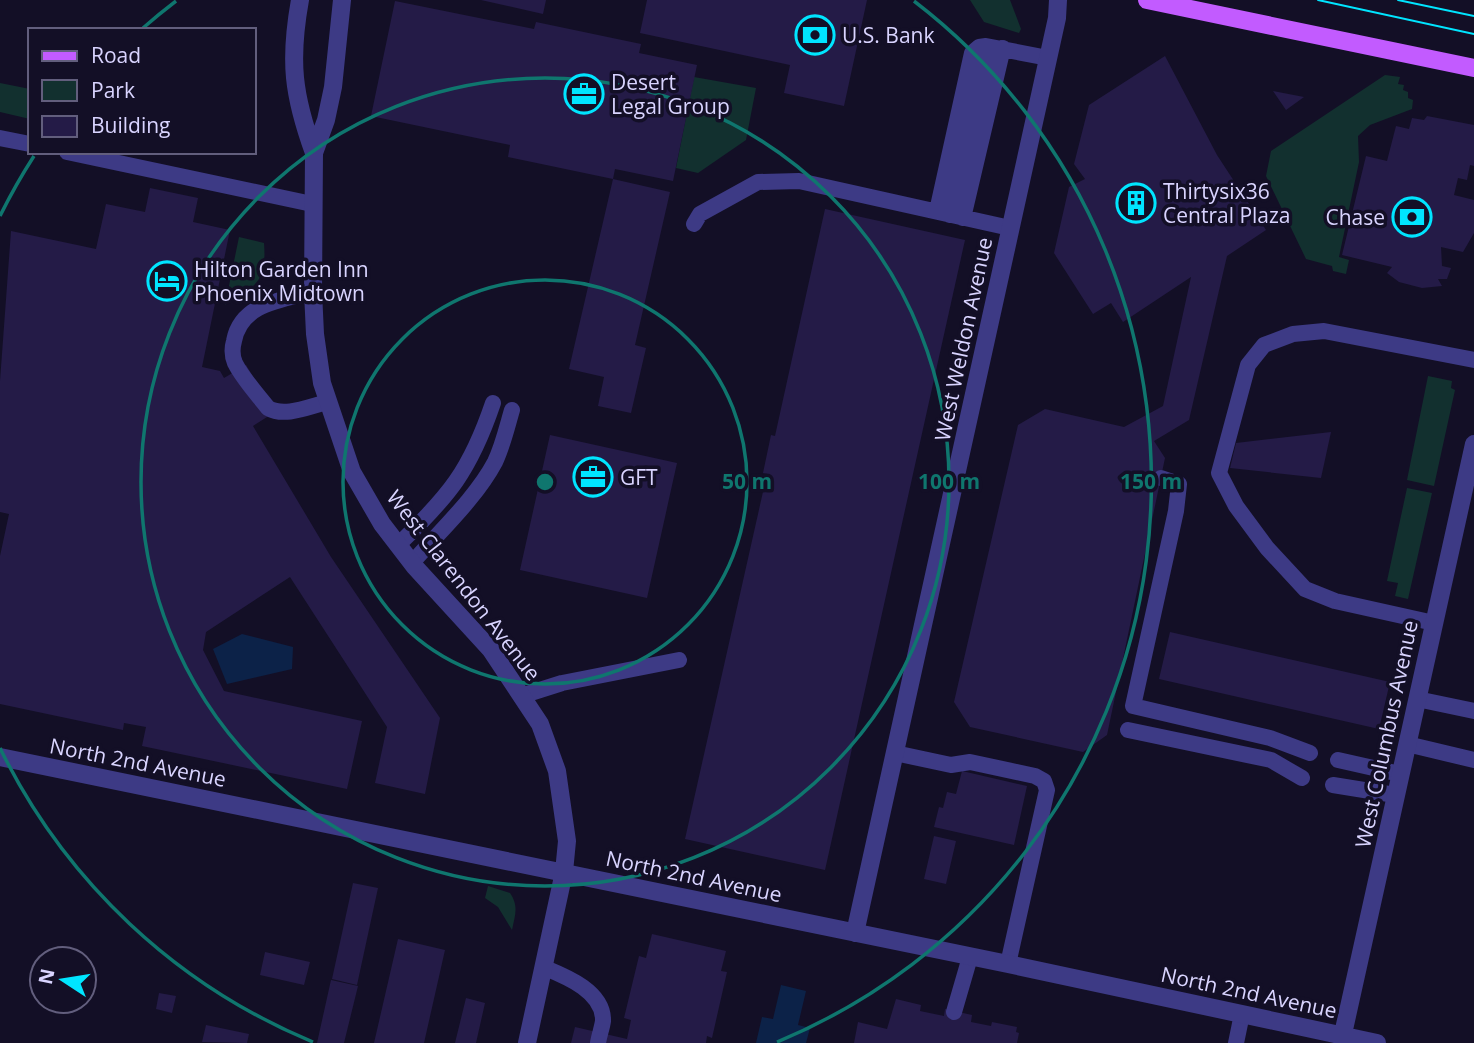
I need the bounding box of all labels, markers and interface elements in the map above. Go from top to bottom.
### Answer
bank icon: U.S. Bank [794,14,836,56]
place label: U.S. Bank [842,21,934,49]
legend [28,28,256,154]
text: Road [91,41,141,69]
place label: Desert Legal Group [611,68,730,120]
office icon: Desert Legal Group [563,73,605,115]
text: Park [91,76,135,104]
text: Building [91,111,170,139]
place label: Thirtysix36 Central Plaza [1163,177,1291,229]
building icon: Thirtysix36 Central Plaza [1115,182,1157,224]
bank icon: Chase [1391,196,1433,238]
place label: Chase [1325,203,1385,231]
street label: West Weldon Avenue [928,235,998,443]
place label: Hilton Garden Inn Phoenix Midtown [194,255,369,307]
hotel icon: Hilton Garden Inn Phoenix Midtown [146,260,188,302]
office icon: GFT [572,456,614,498]
place label: GFT [620,463,658,491]
text: 50 m [722,467,772,495]
text: 100 m [918,467,980,495]
text: 150 m [1120,467,1182,495]
centre of rings [533,470,557,494]
street label: West Clarendon Avenue [381,484,547,686]
street label: West Columbus Avenue [1348,618,1424,850]
street label: North 2nd Avenue [47,731,229,793]
street label: North 2nd Avenue [603,844,785,908]
north arrow [28,945,98,1015]
street label: North 2nd Avenue [1158,960,1340,1024]
text: N [32,966,61,987]

